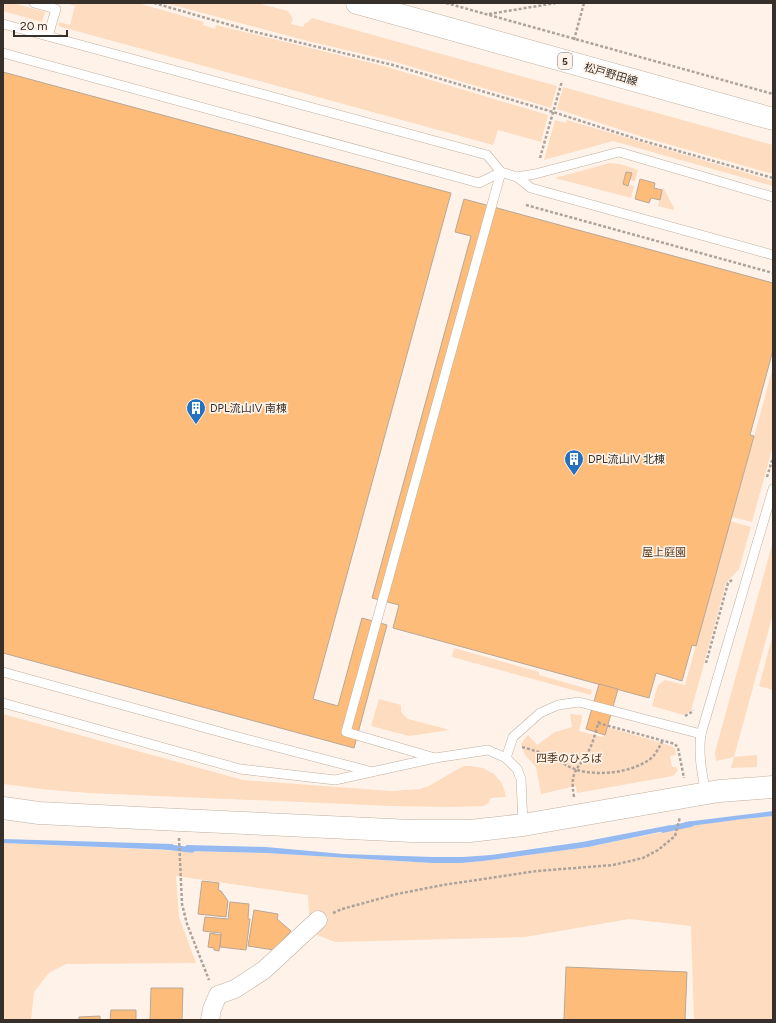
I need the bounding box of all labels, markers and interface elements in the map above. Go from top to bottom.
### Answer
scale bar [14,12,67,38]
text: 20 m [20,19,48,33]
road number: 5 [558,53,572,69]
street label: 松戸野田線 [583,61,639,88]
building icon: DPL流山IV 南棟 [185,397,207,425]
place label: DPL流山IV 南棟 [210,402,287,415]
building icon: DPL流山IV 北棟 [563,448,585,476]
place label: DPL流山IV 北棟 [588,453,665,466]
park label: 屋上庭園 [642,546,686,559]
park label: 四季のひろば [536,752,602,765]

